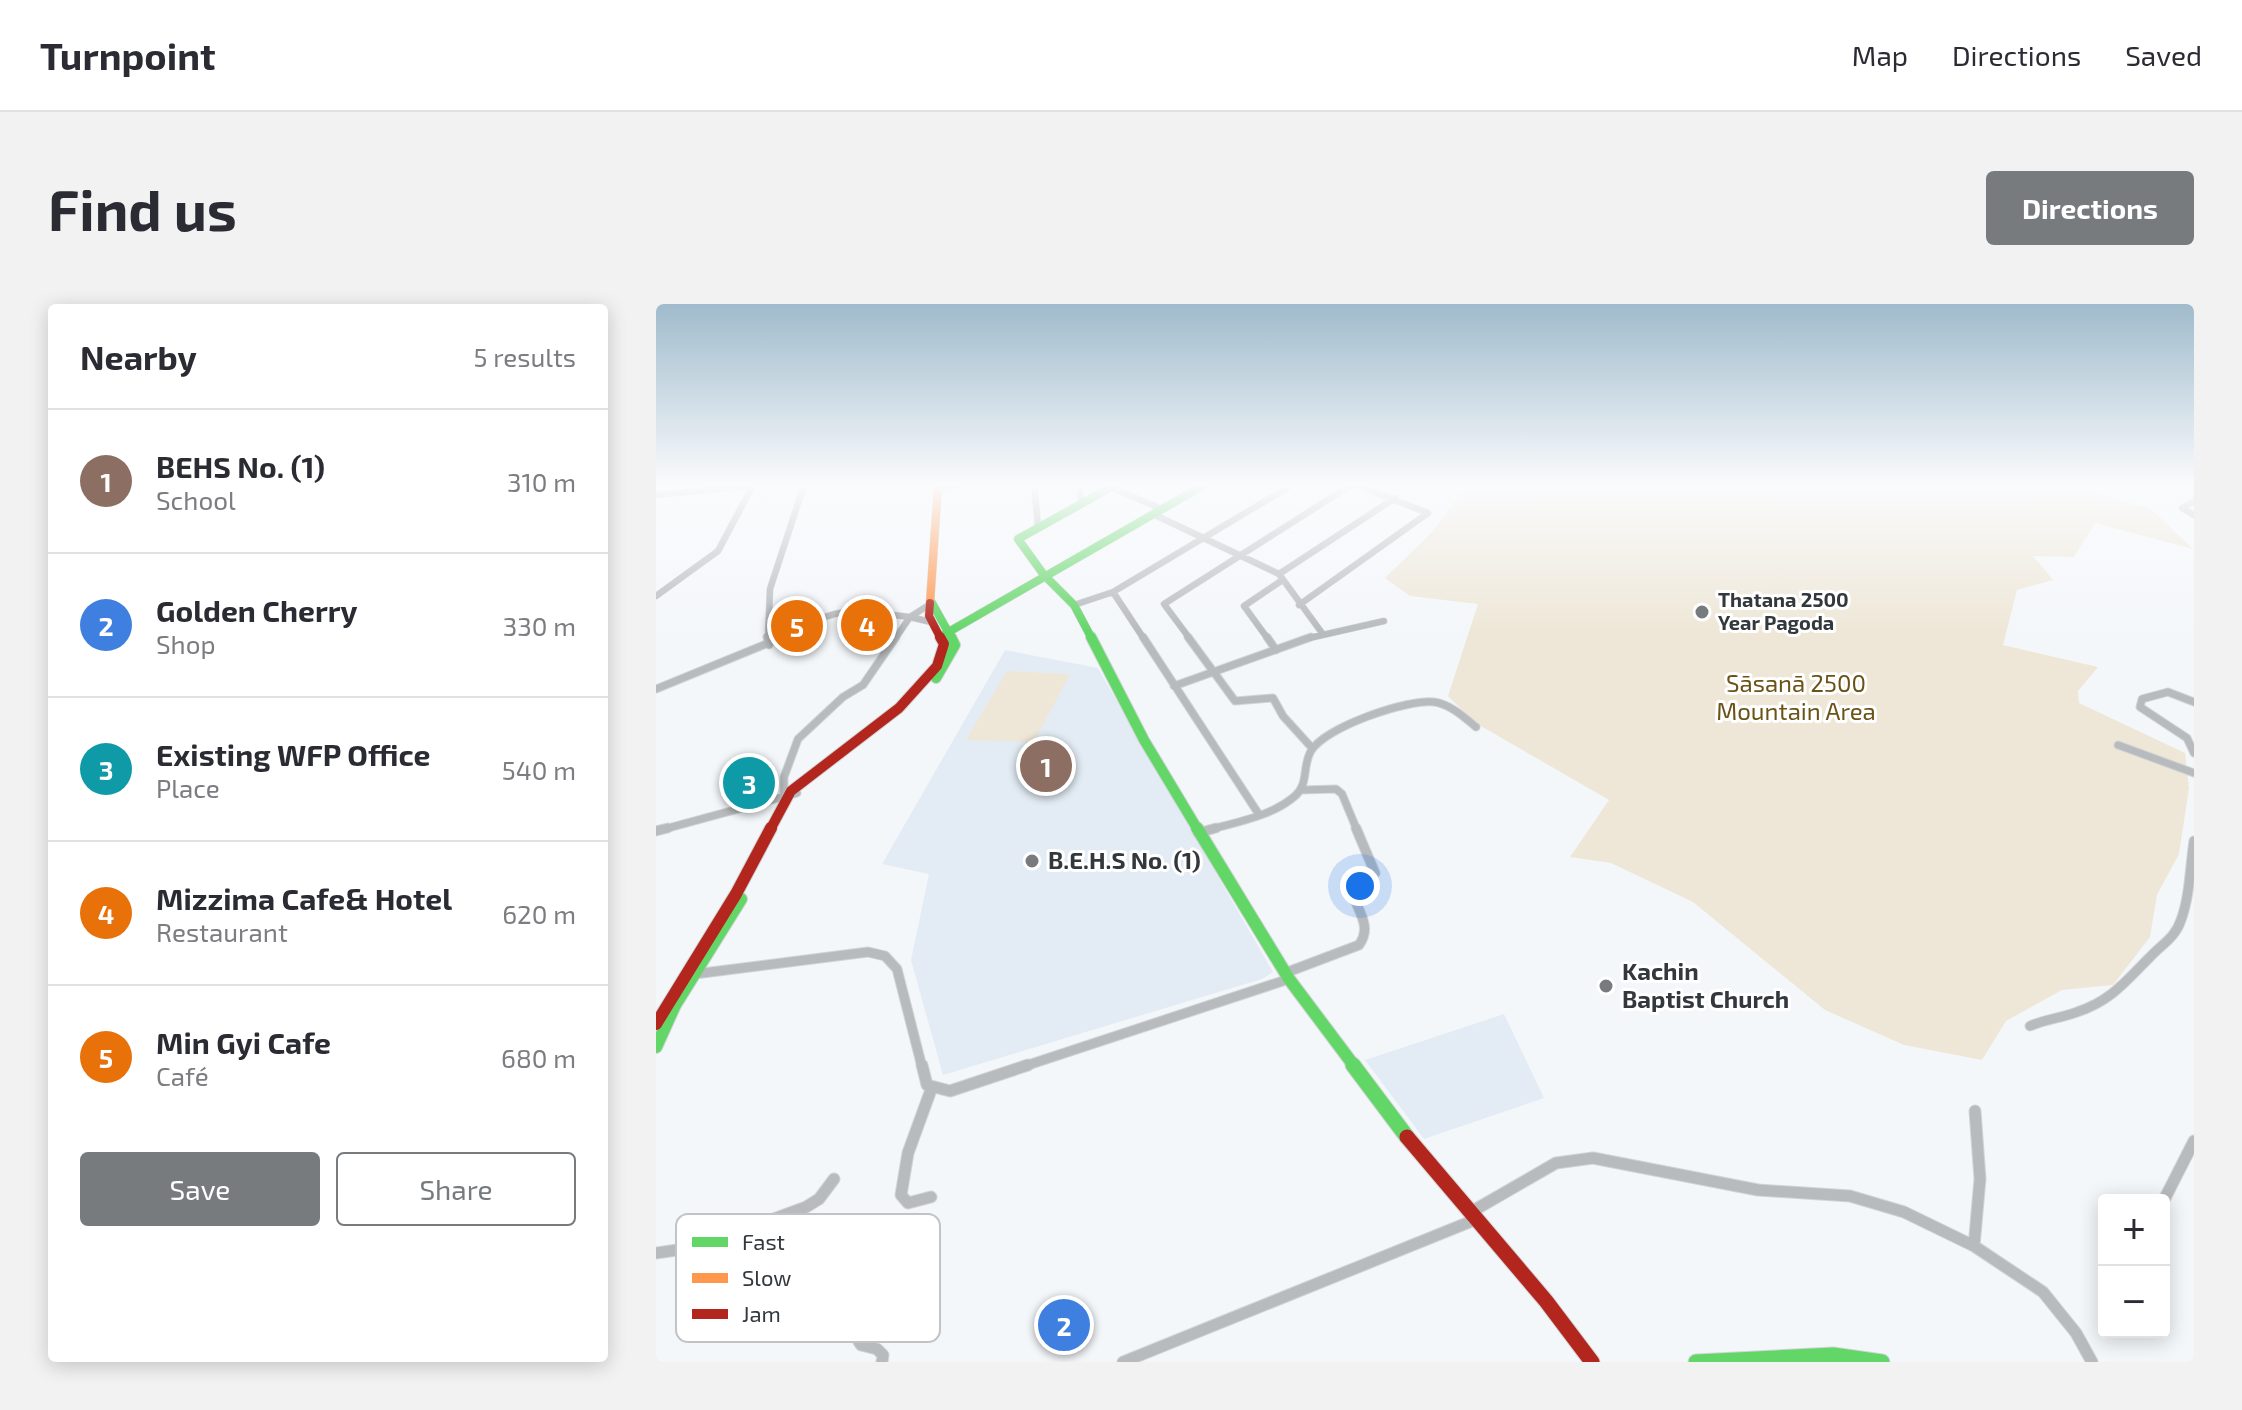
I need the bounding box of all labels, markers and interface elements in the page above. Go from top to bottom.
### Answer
text: Turnpoint [40,32,216,78]
text: Map [1852,38,1908,72]
text: Directions [1952,38,2081,72]
text: Saved [2125,38,2202,72]
button: Directions [1986,171,2194,245]
text: Find us [48,175,237,242]
text: Nearby [80,336,197,377]
text: 5 results [474,341,576,372]
text: BEHS No. (1) [156,448,325,484]
text: 1 [100,466,112,497]
text: 310 m [507,466,576,497]
text: School [156,484,236,515]
place label: Thatana 2500 Year Pagoda [1718,587,1849,634]
text: Golden Cherry [156,592,358,628]
pin: 4 [841,595,893,655]
pin: 5 [771,596,823,656]
marker: Thatana 2500 Year Pagoda [1693,603,1711,621]
text: 2 [98,610,114,641]
text: 330 m [503,610,576,641]
text: Shop [156,628,216,659]
park label: Sāsanā 2500 Mountain Area [1716,668,1876,725]
text: Existing WFP Office [156,736,430,772]
pin: 1 [1020,736,1072,796]
pin: 3 [723,753,775,813]
text: 3 [99,754,113,785]
text: 540 m [502,754,576,785]
text: Place [156,772,220,803]
place label: B.E.H.S No. (1) [1048,845,1201,874]
marker: B.E.H.S No. (1) [1023,852,1041,870]
your location [1340,866,1380,906]
text: Mizzima Cafe& Hotel [156,880,452,916]
text: 4 [98,898,114,929]
text: 620 m [502,898,576,929]
text: Restaurant [156,916,288,947]
place label: Kachin Baptist Church [1622,956,1789,1013]
marker: Kachin Baptist Church [1597,977,1615,995]
text: Min Gyi Cafe [156,1024,331,1060]
text: 5 [99,1042,113,1073]
text: 680 m [501,1042,576,1073]
text: Café [156,1060,209,1091]
button: Save [80,1152,320,1226]
button: Share [336,1152,576,1226]
map controls [2098,1194,2170,1338]
button: + [2098,1194,2170,1266]
legend [676,1214,940,1342]
text: Fast [742,1228,785,1254]
text: Slow [742,1264,791,1290]
button: − [2098,1266,2170,1338]
pin: 2 [1038,1295,1090,1355]
text: Jam [742,1300,781,1326]

